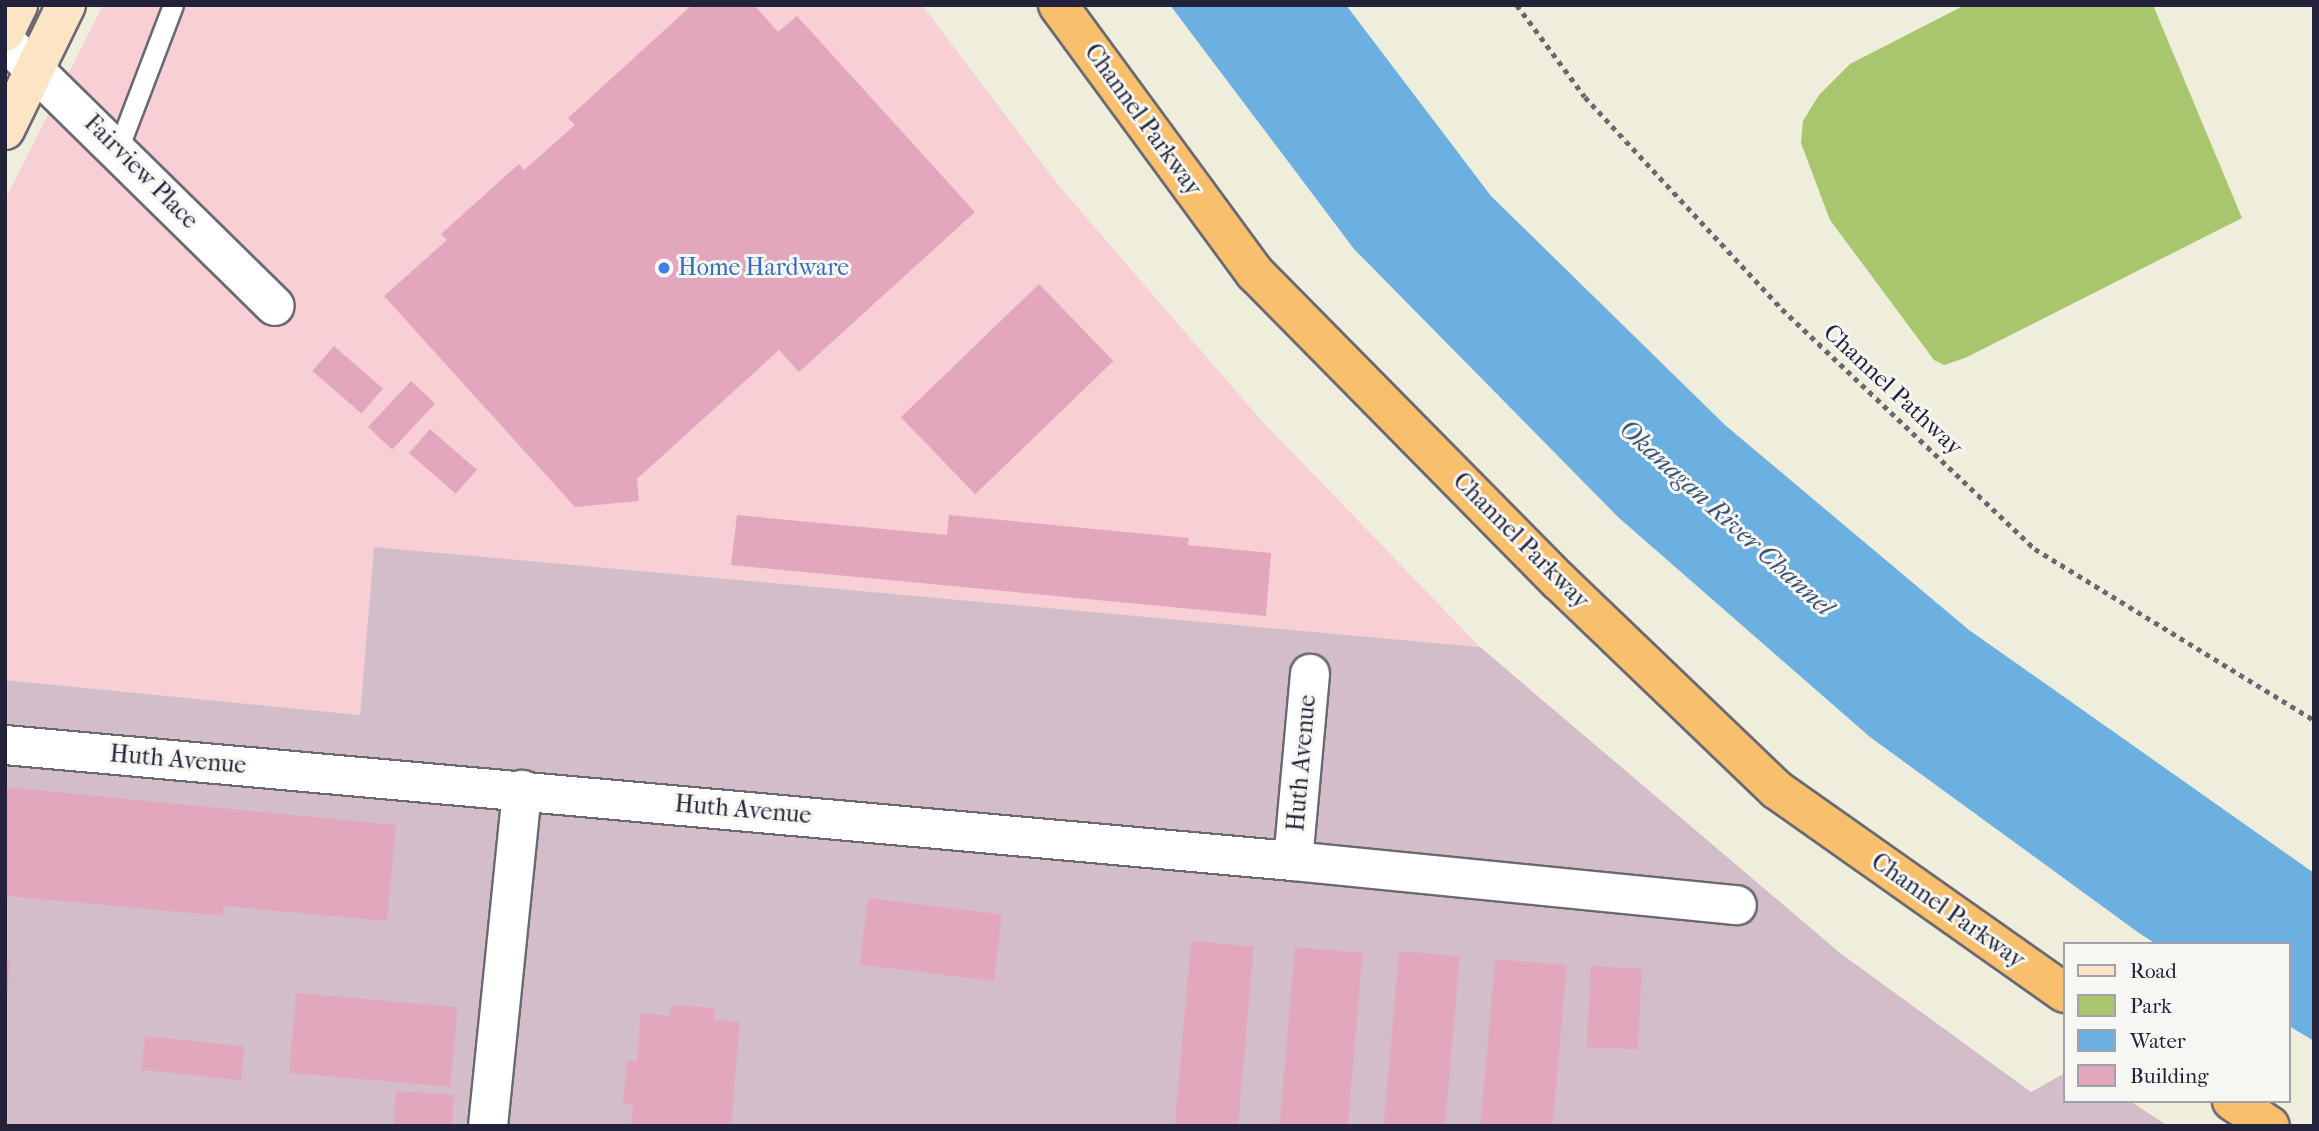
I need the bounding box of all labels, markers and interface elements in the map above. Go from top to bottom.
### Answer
street label: Channel Parkway [1078,38,1208,202]
street label: Fairview Place [78,109,204,235]
place label: Home Hardware [678,254,849,282]
marker: Home Hardware [656,260,672,276]
street label: Channel Pathway [1817,318,1969,462]
water label: Okanagan River Channel [1612,413,1840,623]
street label: Channel Parkway [1447,467,1595,615]
street label: Huth Avenue [1282,694,1322,832]
street label: Huth Avenue [109,740,247,780]
street label: Huth Avenue [674,790,812,830]
street label: Channel Parkway [1866,847,2030,975]
legend [2064,942,2291,1103]
text: Road [2130,959,2177,983]
text: Park [2130,994,2172,1018]
text: Water [2130,1029,2186,1053]
text: Building [2130,1064,2208,1088]

